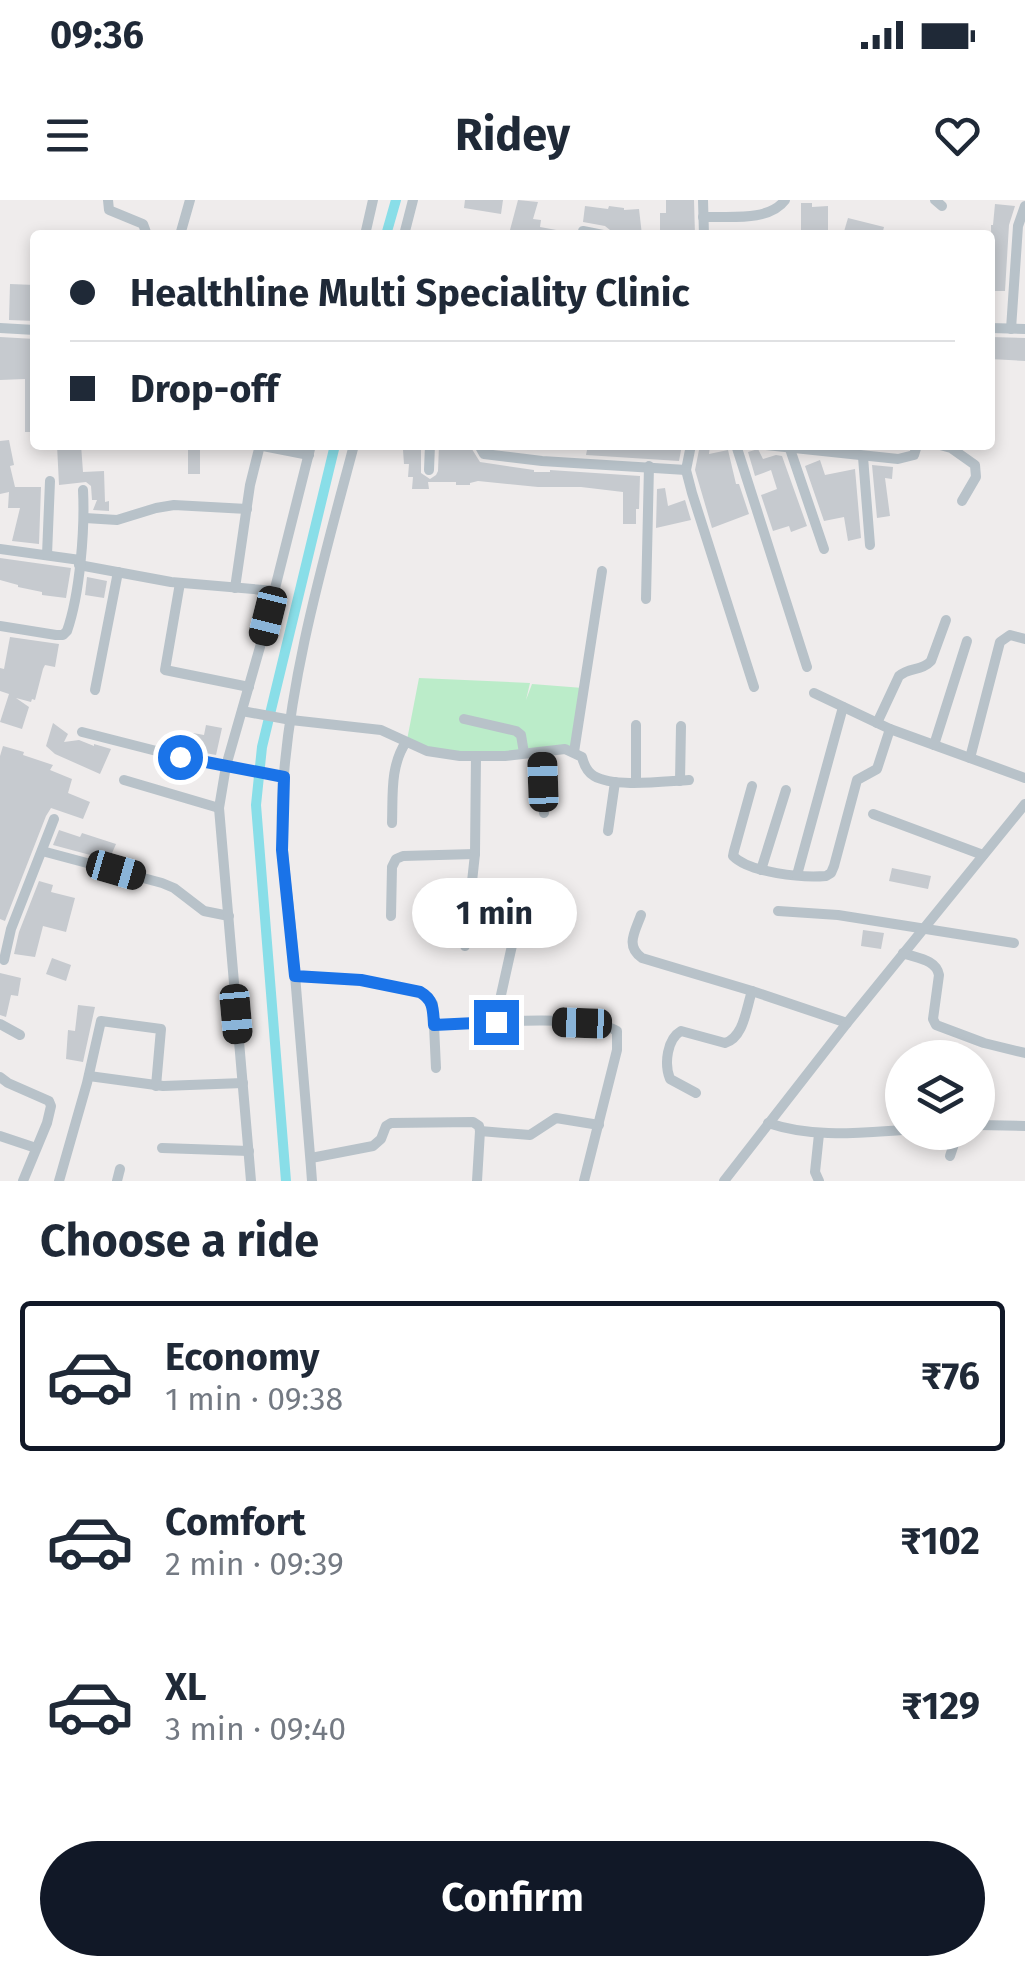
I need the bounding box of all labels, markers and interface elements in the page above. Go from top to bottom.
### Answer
text: 09:36 [50,12,144,58]
icon: menu [40,108,95,163]
text: Ridey [455,108,570,162]
icon: heart [930,108,985,163]
text: Healthline Multi Speciality Clinic [130,270,690,316]
text: Drop-off [130,366,278,412]
car [246,583,290,649]
route start [158,735,203,780]
car [527,751,559,813]
car [83,847,149,893]
callout: 1 min [414,877,578,947]
text: 1 min [456,894,533,932]
car [218,983,254,1045]
route end [474,1000,519,1045]
car [551,1007,613,1039]
map controls [885,1040,995,1150]
button: layers [885,1040,995,1150]
text: Choose a ride [40,1214,319,1268]
icon: car [45,1331,135,1421]
text: Economy [165,1334,320,1380]
text: ₹76 [921,1353,980,1399]
text: 1 min · 09:38 [165,1380,343,1418]
icon: car [45,1496,135,1586]
text: Comfort [165,1499,306,1545]
text: ₹102 [900,1518,980,1564]
text: 2 min · 09:39 [165,1545,344,1583]
icon: car [45,1661,135,1751]
text: XL [165,1664,207,1710]
text: ₹129 [901,1683,980,1729]
text: 3 min · 09:40 [165,1710,346,1748]
button: Confirm [40,1841,985,1956]

